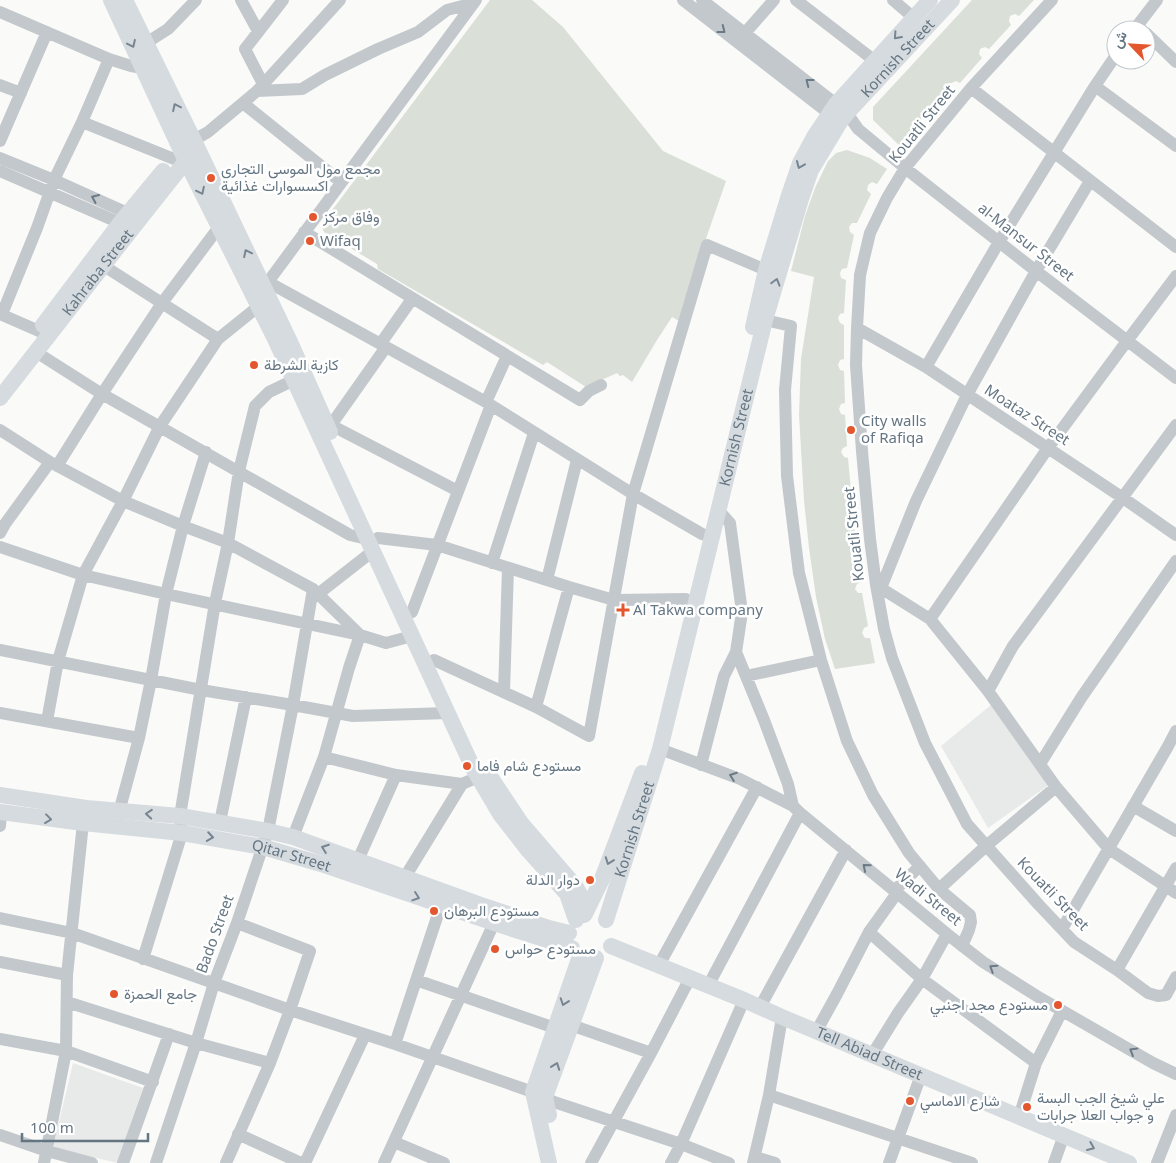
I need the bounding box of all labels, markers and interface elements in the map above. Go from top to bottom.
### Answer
street label: Kornish Street [856,14,939,101]
north arrow [1106,20,1156,70]
one-way arrow [716,24,725,32]
text: ش [1107,27,1131,51]
one-way arrow [894,31,903,40]
one-way arrow [125,39,136,48]
one-way arrow [806,80,815,88]
street label: Kouatli Street [884,80,959,167]
one-way arrow [172,103,182,112]
place label: مجمع مول الموسى التجاري اكسسوارات غذائية [221,158,380,195]
one-way arrow [796,160,807,169]
marker: مجمع مول الموسى التجاري اكسسوارات غذائية [205,172,217,184]
one-way arrow [195,186,205,195]
one-way arrow [91,194,100,205]
street label: al-Mansur Street [974,197,1079,285]
place label: وفاق مركز [322,206,380,226]
marker: وفاق مركز [307,211,319,223]
street label: Kahraba Street [57,224,137,319]
place label: Wifaq [320,230,361,250]
marker: Wifaq [304,235,316,247]
one-way arrow [243,249,253,258]
one-way arrow [771,278,781,287]
place label: كازية الشرطة [264,354,339,374]
marker: كازية الشرطة [248,359,260,371]
street label: Moataz Street [981,379,1074,449]
street label: Kornish Street [714,386,757,488]
place label: City walls of Rafiqa [861,410,926,447]
marker: City walls of Rafiqa [845,424,857,436]
street label: Kouatli Street [838,485,868,582]
place label: Al Takwa company [633,599,763,619]
marker: Al Takwa company [617,604,629,616]
place label: مستودع شام فاما [477,755,581,777]
marker: مستودع شام فاما [461,760,473,772]
one-way arrow [729,772,738,782]
street label: Kornish Street [609,778,658,880]
one-way arrow [144,808,152,819]
one-way arrow [44,813,53,823]
one-way arrow [205,832,214,842]
street label: Qitar Street [250,834,334,876]
one-way arrow [321,844,329,854]
street label: Kouatli Street [1014,852,1094,935]
one-way arrow [605,856,615,865]
street label: Wadi Street [891,863,967,930]
one-way arrow [863,865,872,873]
place label: دوار الدلة [526,869,580,889]
marker: دوار الدلة [584,874,596,886]
street label: Bado Street [191,891,238,976]
one-way arrow [411,891,420,901]
place label: مستودع البرهان [444,900,539,922]
marker: مستودع البرهان [428,905,440,917]
place label: مستودع حواس [505,938,596,960]
marker: مستودع حواس [489,943,501,955]
one-way arrow [990,965,999,974]
place label: جامع الحمزة [124,983,197,1005]
marker: جامع الحمزة [108,988,120,1000]
place label: مستودع مجد اجنبي [930,994,1048,1018]
one-way arrow [560,997,570,1006]
marker: مستودع مجد اجنبي [1052,999,1064,1011]
street label: Tell Abiad Street [814,1022,927,1084]
one-way arrow [1129,1048,1138,1058]
one-way arrow [550,1062,560,1070]
place label: علي شيخ الجب البسة و جواب العلا جرابات [1037,1087,1165,1124]
place label: شارع الاماسي [920,1090,1000,1114]
marker: شارع الاماسي [904,1095,916,1107]
marker: علي شيخ الجب البسة و جواب العلا جرابات [1021,1101,1033,1113]
scale bar [22,1110,149,1142]
text: 100 m [30,1117,74,1137]
one-way arrow [1086,1141,1095,1152]

